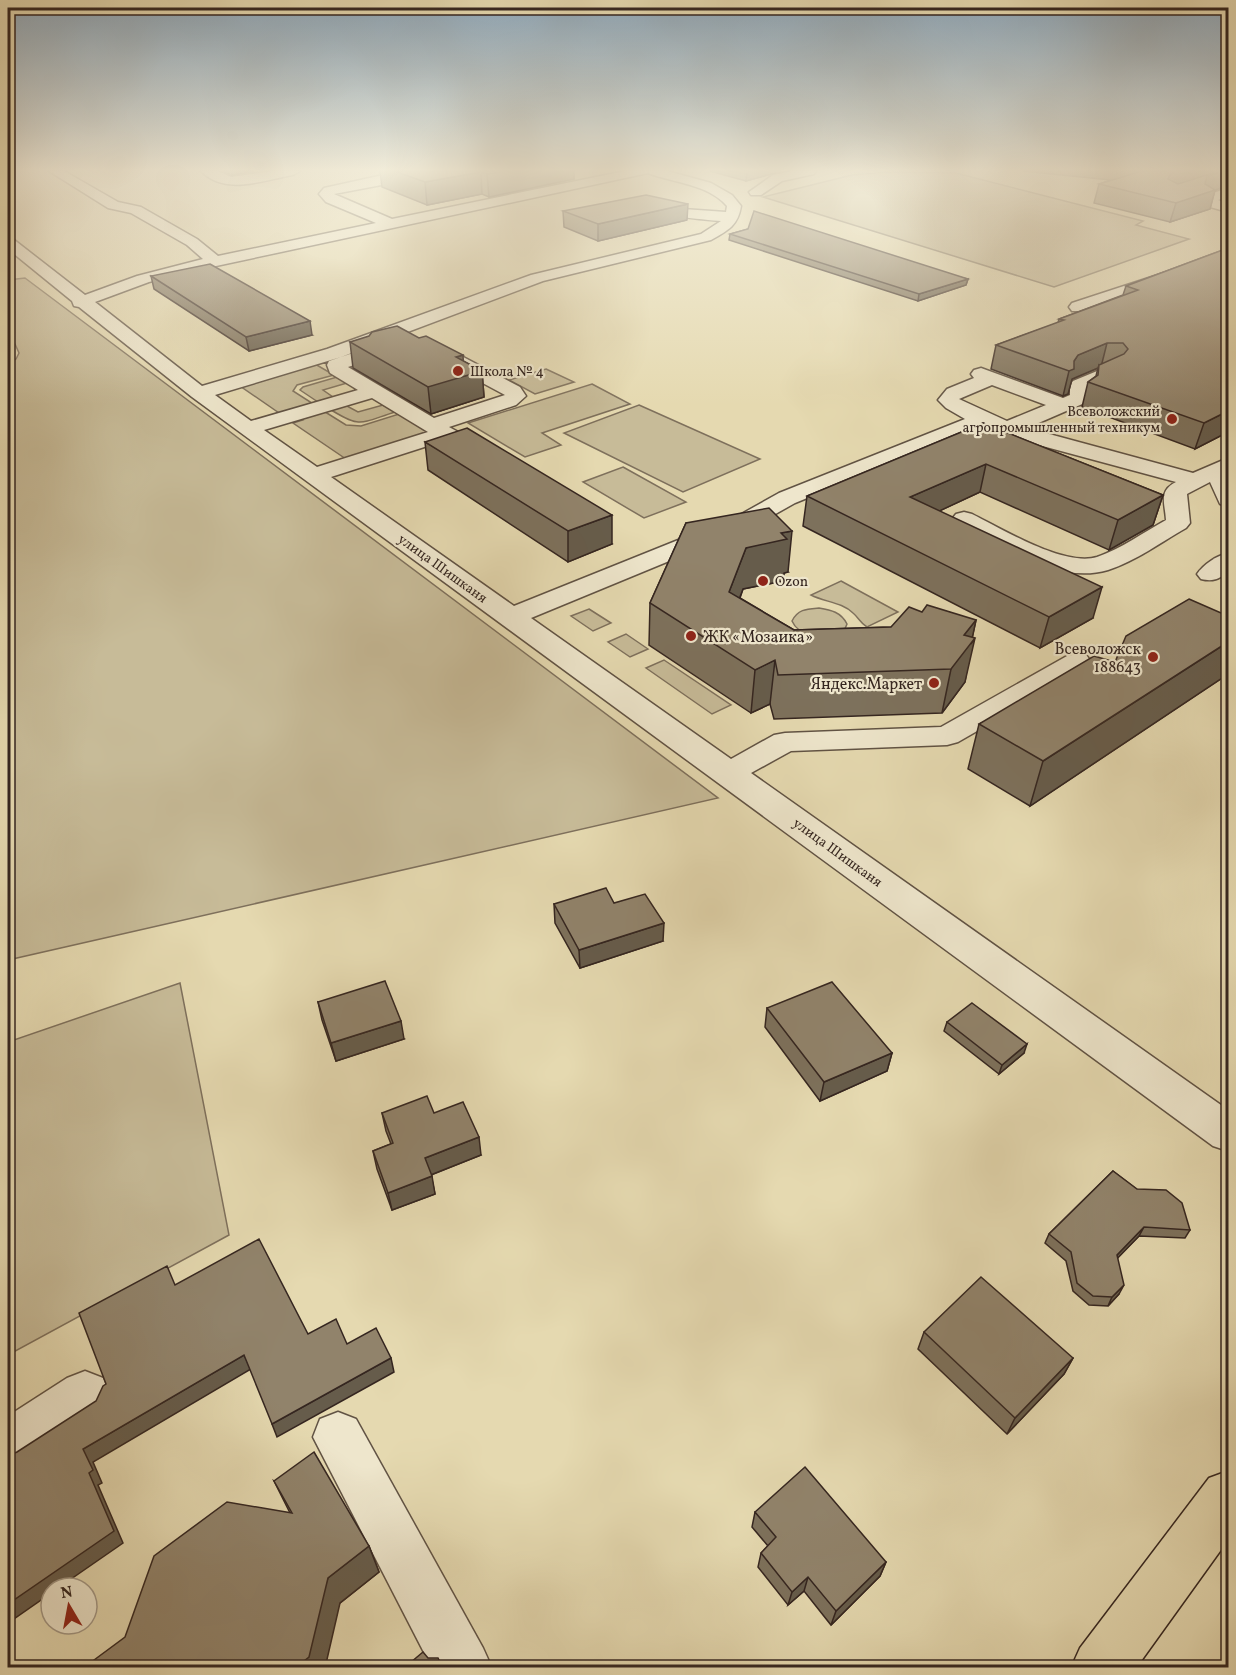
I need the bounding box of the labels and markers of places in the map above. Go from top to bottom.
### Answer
place label: Школа № 4 [470,363,544,382]
marker: Школа № 4 [451,364,465,378]
place label: Всеволожский агропромышленный техникум [962,403,1160,438]
marker: Всеволожский агропромышленный техникум [1165,412,1179,426]
place label: Ozon [775,573,808,592]
marker: Ozon [756,574,770,588]
place label: ЖК «Мозаика» [703,627,813,649]
marker: ЖК «Мозаика» [684,629,698,643]
place label: Всеволожск 188643 [1055,639,1141,679]
marker: Всеволожск 188643 [1146,650,1160,664]
place label: Яндекс.Маркет [811,674,922,696]
marker: Яндекс.Маркет [927,676,941,690]

